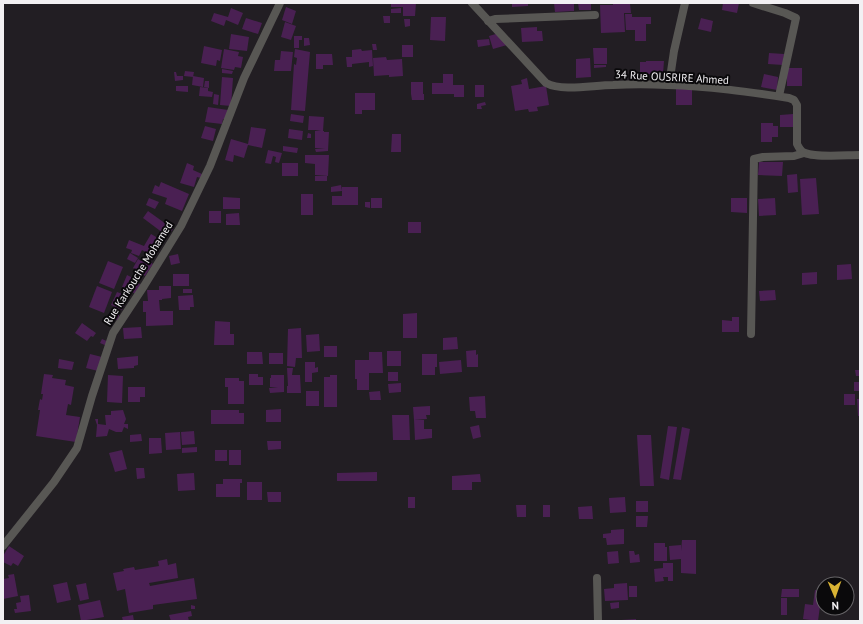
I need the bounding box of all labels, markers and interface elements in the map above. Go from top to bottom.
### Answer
street label: 34 Rue OUSRIRE Ahmed [615,67,729,87]
street label: Rue Karkouche Mohamed [100,219,176,327]
north arrow [815,576,855,616]
text: N [831,599,839,613]

